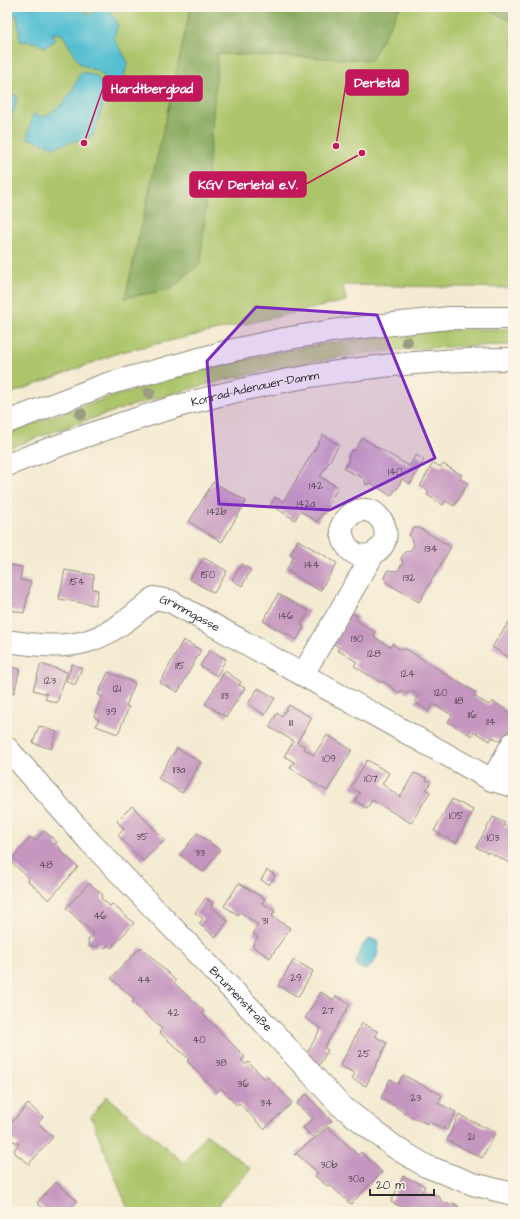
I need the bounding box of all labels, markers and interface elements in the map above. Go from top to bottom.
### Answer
callout: Derletal [346,70,408,95]
text: Derletal [354,74,400,92]
callout: Hardtbergbad [103,76,202,101]
text: Hardtbergbad [111,80,194,100]
callout: KGV Derletal e.V. [190,172,306,197]
text: KGV Derletal e.V. [198,176,298,194]
street label: Konrad-Adenauer-Damm [189,366,321,411]
house number: 140 [388,465,402,479]
house number: 142 [309,479,323,493]
house number: 142a [297,497,315,511]
house number: 142b [207,505,227,519]
house number: 134 [424,542,438,556]
house number: 144 [305,558,320,572]
house number: 150 [201,568,215,582]
house number: 132 [403,571,415,585]
house number: 154 [69,575,85,589]
street label: Grimmgasse [158,591,223,636]
house number: 146 [279,609,294,623]
house number: 130 [351,632,363,646]
house number: 128 [367,647,381,661]
house number: 115 [175,659,185,673]
house number: 124 [401,667,415,681]
house number: 123 [44,674,56,688]
house number: 121 [113,682,122,696]
house number: 120 [434,686,448,700]
house number: 113 [221,689,229,703]
house number: 118 [454,694,464,708]
house number: 39 [106,705,117,719]
house number: 116 [468,708,477,722]
house number: 114 [486,715,496,729]
house number: 111 [289,716,294,730]
house number: 109 [322,752,336,766]
house number: 113a [173,763,185,777]
house number: 107 [364,772,378,786]
house number: 105 [449,809,463,823]
house number: 35 [136,830,148,844]
house number: 103 [487,831,499,845]
house number: 33 [195,846,205,860]
house number: 48 [39,858,53,872]
house number: 46 [93,909,107,923]
house number: 31 [262,914,269,928]
street label: Brunnenstraße [206,962,277,1035]
house number: 29 [290,971,302,985]
house number: 44 [137,973,151,987]
house number: 27 [322,1004,334,1018]
house number: 42 [167,1006,180,1020]
house number: 40 [192,1033,206,1047]
house number: 25 [358,1047,370,1061]
house number: 38 [215,1056,227,1070]
house number: 36 [237,1077,249,1091]
house number: 23 [411,1091,421,1105]
house number: 34 [260,1096,272,1110]
house number: 21 [467,1130,475,1144]
house number: 30b [320,1158,338,1172]
scale bar [370,1171,434,1197]
house number: 30a [348,1172,364,1186]
text: 20 m [376,1177,405,1194]

